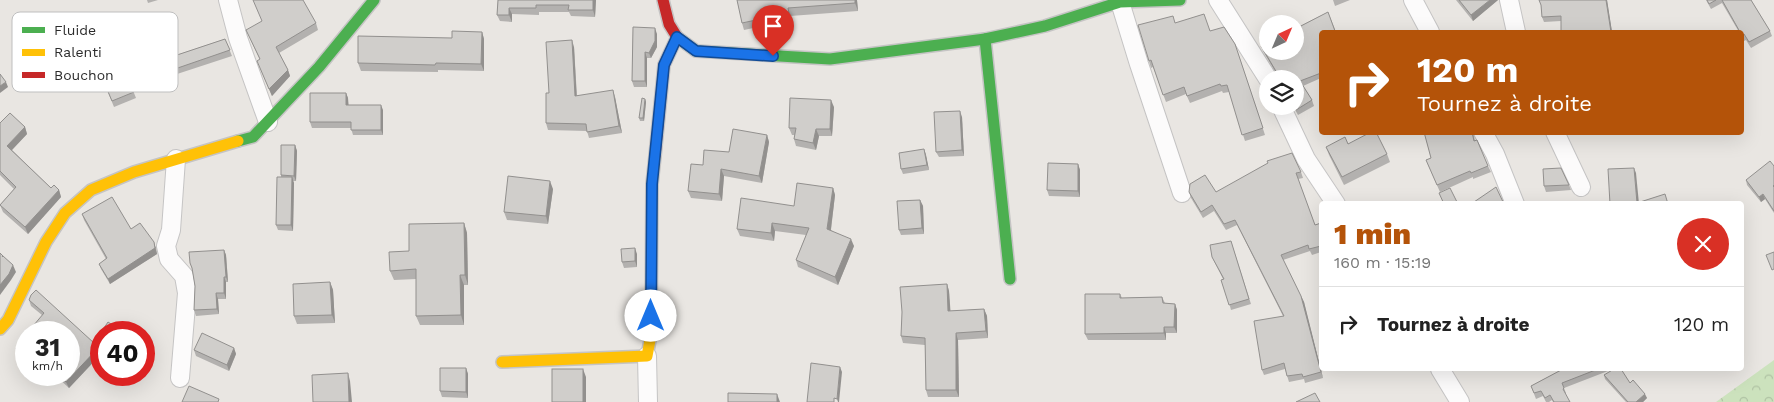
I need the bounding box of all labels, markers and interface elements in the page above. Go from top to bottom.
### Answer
pin [752,5,794,56]
legend [12,12,178,92]
icon: arrive [759,12,787,40]
north arrow [1259,15,1304,60]
map controls [1259,15,1304,115]
text: Fluide [54,22,96,38]
text: Ralenti [54,44,102,60]
text: 120 m [1417,49,1518,91]
icon: right [1334,50,1399,115]
text: Bouchon [54,67,114,83]
button: layers [1259,70,1304,115]
text: Tournez à droite [1417,91,1592,116]
text: 1 min [1334,216,1411,251]
button: close [1677,218,1729,270]
text: 160 m · 15:19 [1334,253,1431,272]
position arrow [624,289,676,341]
icon: right [1334,310,1362,338]
text: Tournez à droite [1377,313,1529,336]
text: 120 m [1674,313,1729,336]
speed limit sign: 40 [90,321,155,386]
text: 31 [35,333,60,362]
text: km/h [32,359,63,373]

